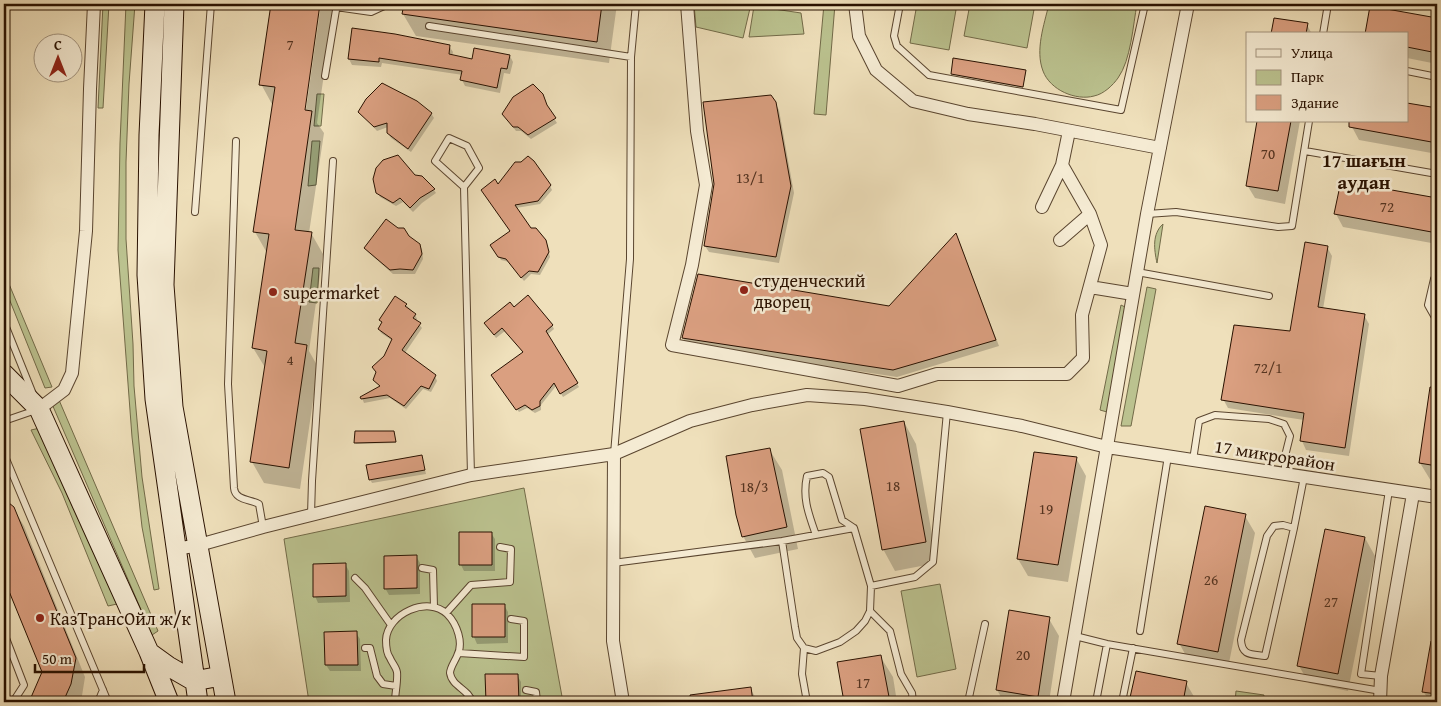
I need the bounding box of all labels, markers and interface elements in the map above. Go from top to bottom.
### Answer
north arrow [32,32,82,82]
legend [1246,32,1408,122]
house number: 7 [286,34,294,55]
text: С [54,35,62,55]
text: Улица [1291,42,1334,63]
text: Парк [1291,66,1324,87]
text: Здание [1291,92,1339,113]
house number: 70 [1261,143,1275,164]
district label: 17 шағын аудан [1322,146,1406,196]
house number: 13/1 [736,167,764,188]
house number: 72 [1380,196,1394,217]
place label: студенческий дворец [754,267,866,315]
place label: supermarket [283,279,380,306]
marker: студенческий дворец [738,284,750,296]
marker: supermarket [267,286,279,298]
house number: 4 [286,349,294,370]
house number: 72/1 [1254,357,1282,378]
street label: 17 микрорайон [1213,432,1337,478]
house number: 18 [886,475,900,496]
house number: 18/3 [740,476,768,497]
house number: 19 [1039,498,1053,519]
house number: 26 [1204,569,1218,590]
house number: 27 [1324,591,1338,612]
place label: КазТрансОйл ж/к [50,605,191,632]
marker: КазТрансОйл ж/к [34,612,46,624]
scale bar [35,641,144,673]
house number: 20 [1016,644,1030,665]
text: 50 m [42,648,73,669]
house number: 17 [856,672,870,693]

